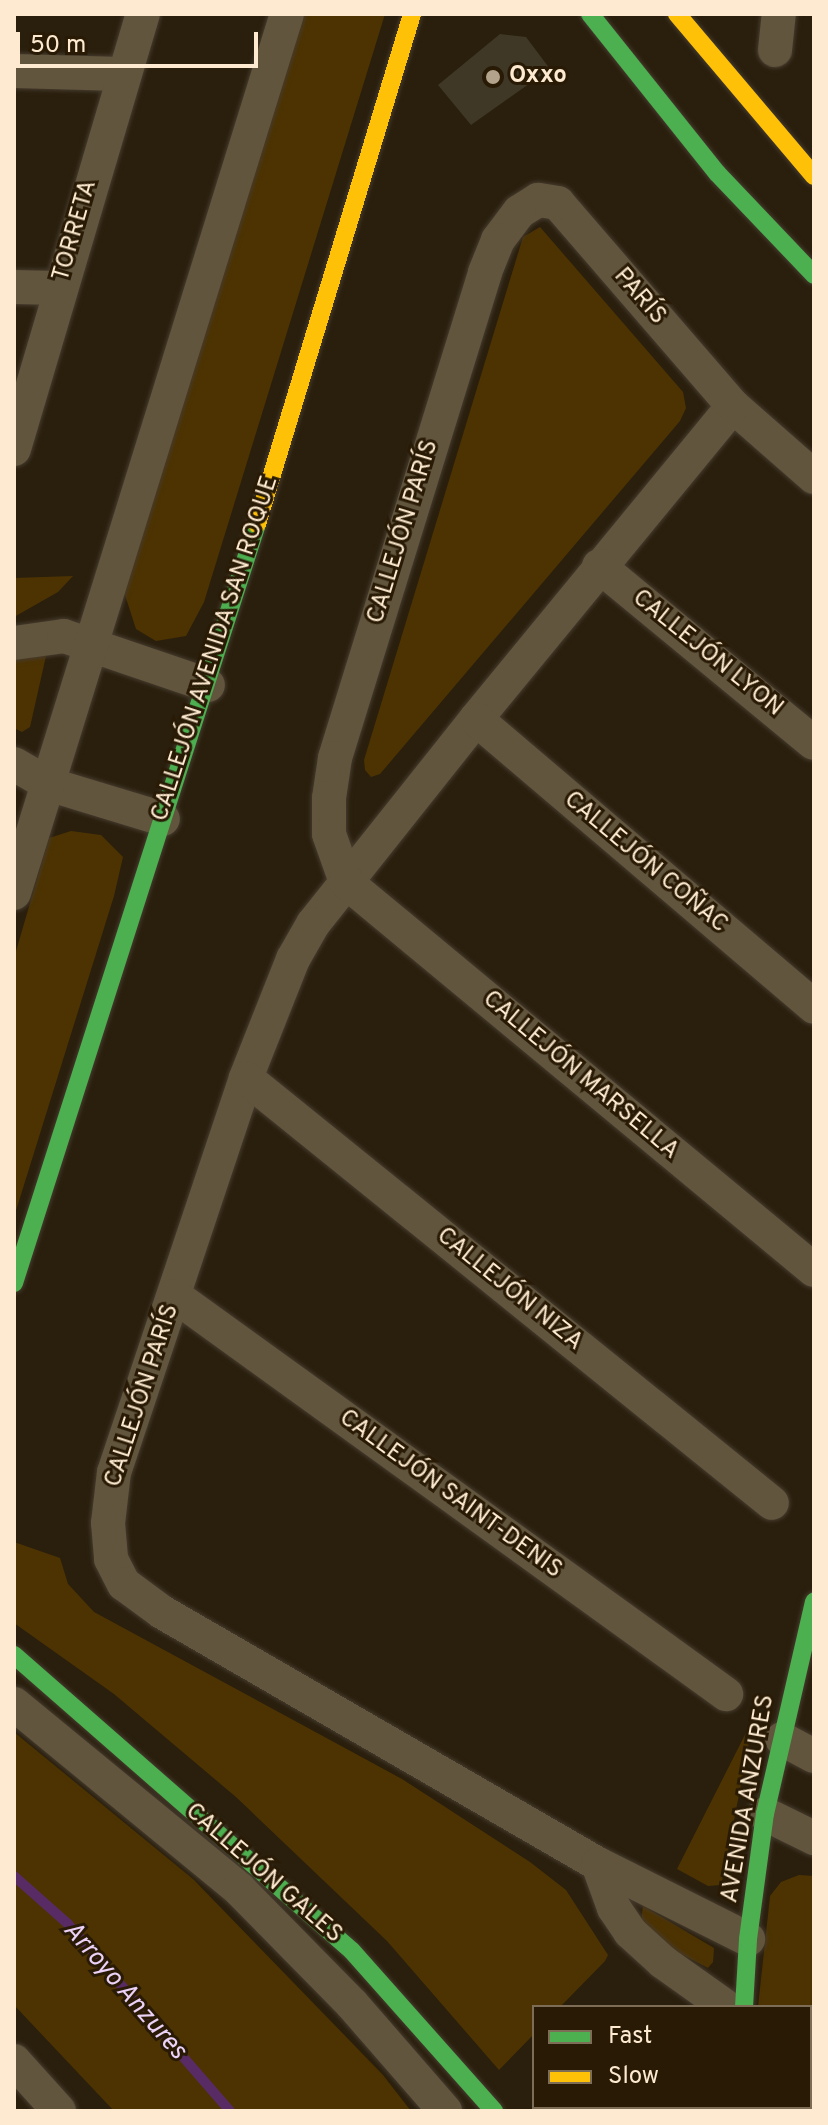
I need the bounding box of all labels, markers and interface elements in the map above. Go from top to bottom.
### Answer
scale bar [20,16,262,66]
text: 50 m [30,31,86,61]
place label: Oxxo [509,63,567,91]
marker: Oxxo [484,68,502,86]
street label: TORRETA [48,177,104,285]
street label: PARÍS [607,263,671,331]
street label: CALLEJÓN PARÍS [362,437,446,627]
street label: CALLEJÓN AVENIDA SAN ROQUE [146,472,286,826]
street label: CALLEJÓN LYON [626,584,788,724]
street label: CALLEJÓN COÑAC [557,786,733,940]
street label: CALLEJÓN MARSELLA [476,985,684,1167]
street label: CALLEJÓN NIZA [430,1222,588,1358]
street label: CALLEJÓN PARÍS [100,1301,186,1491]
street label: CALLEJÓN SAINT-DENIS [333,1404,567,1586]
street label: AVENIDA ANZURES [716,1692,782,1906]
street label: CALLEJÓN GALES [179,1798,347,1950]
water label: Arroyo Anzures [55,1915,193,2067]
legend [532,2005,812,2109]
text: Fast [608,2022,652,2052]
text: Slow [608,2062,659,2092]

